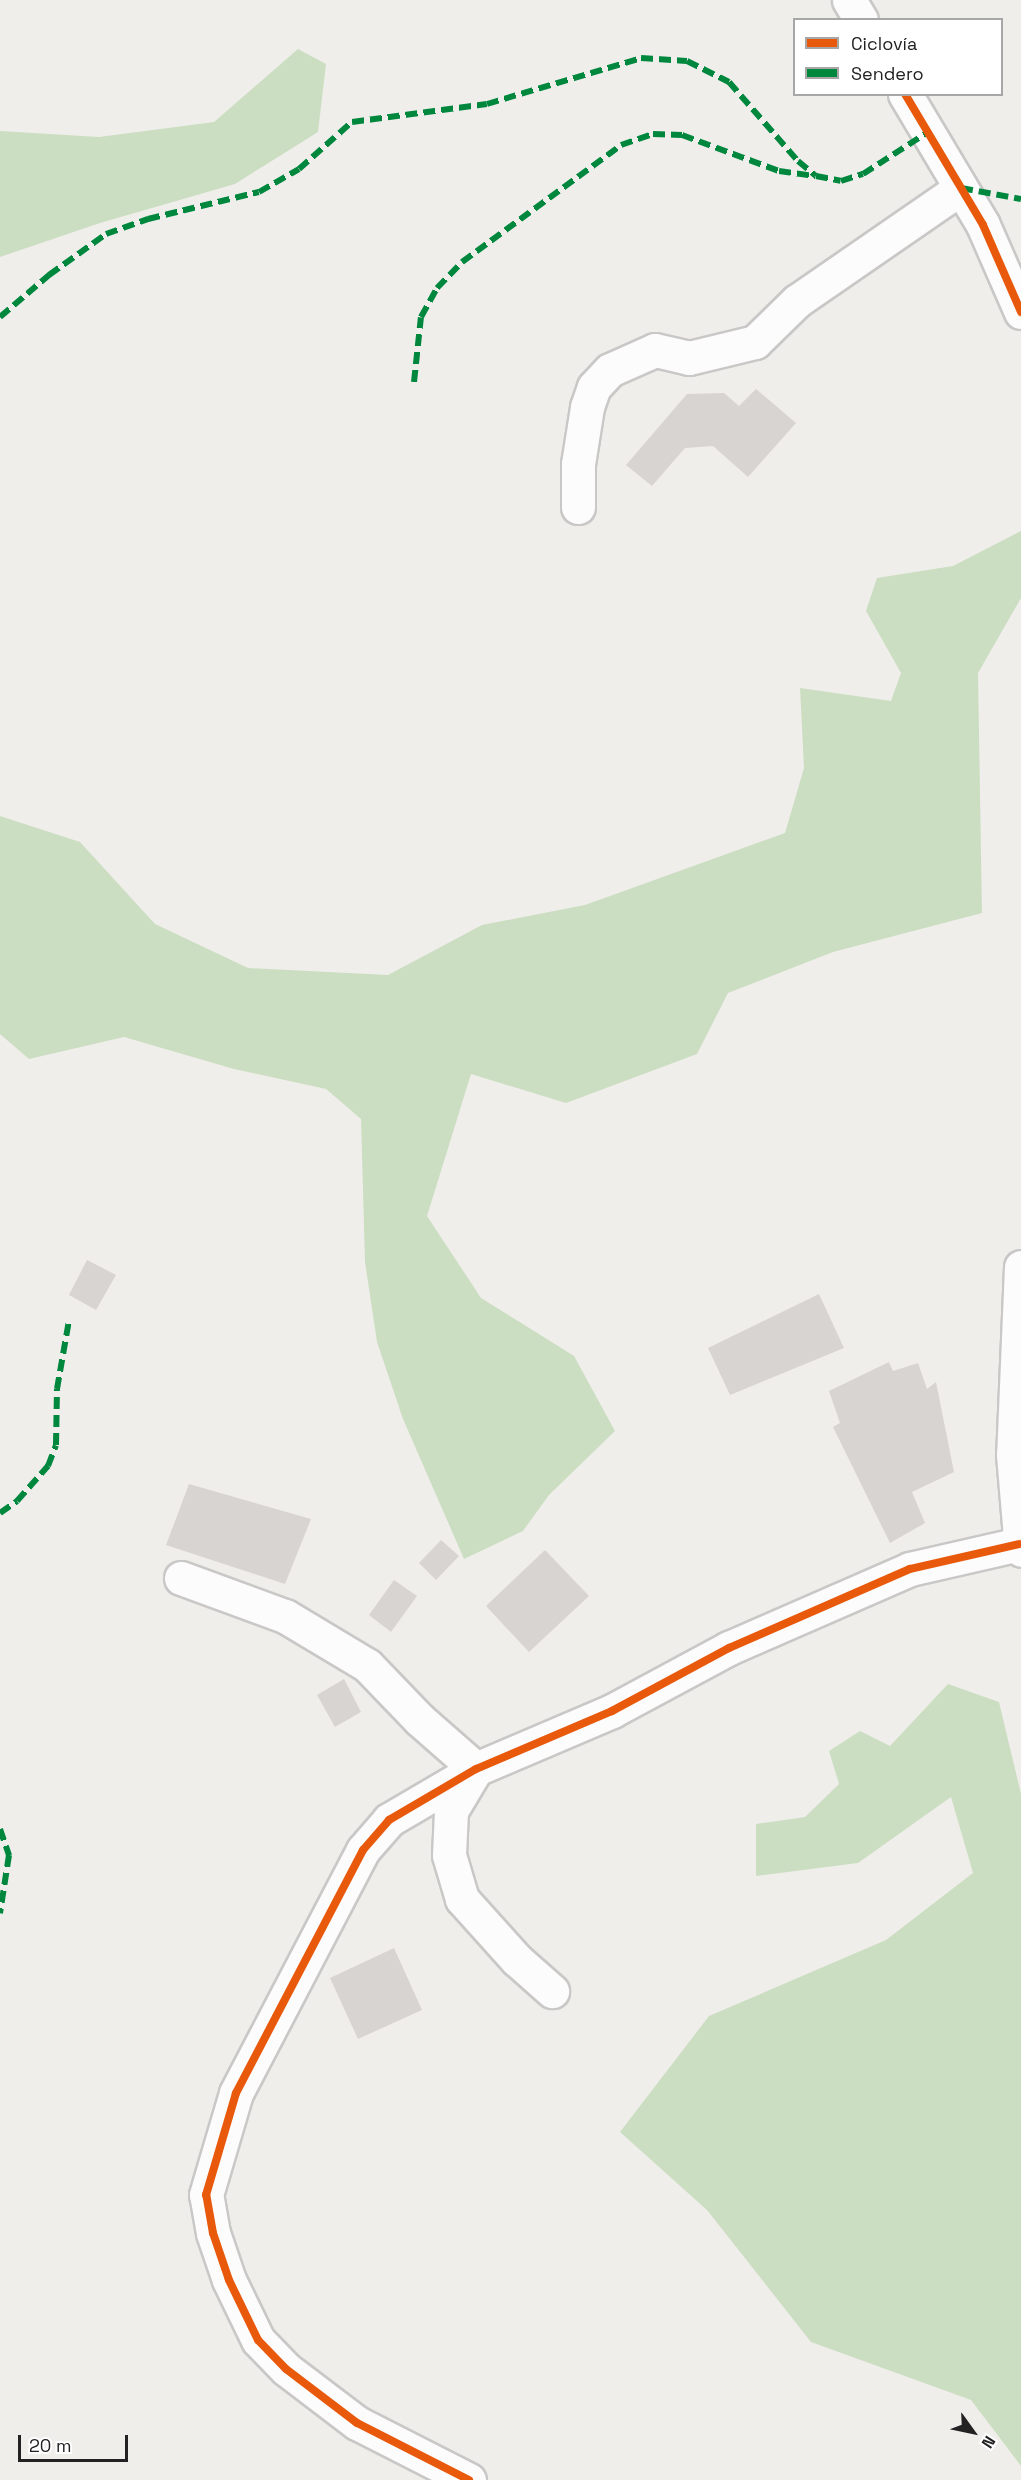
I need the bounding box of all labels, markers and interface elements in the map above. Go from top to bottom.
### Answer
legend [793,18,1003,96]
text: Ciclovía [851,32,917,55]
text: Sendero [851,62,924,85]
north arrow [943,2402,1003,2462]
scale bar [21,2423,130,2461]
text: N [977,2432,1000,2452]
text: 20 m [29,2434,72,2457]

